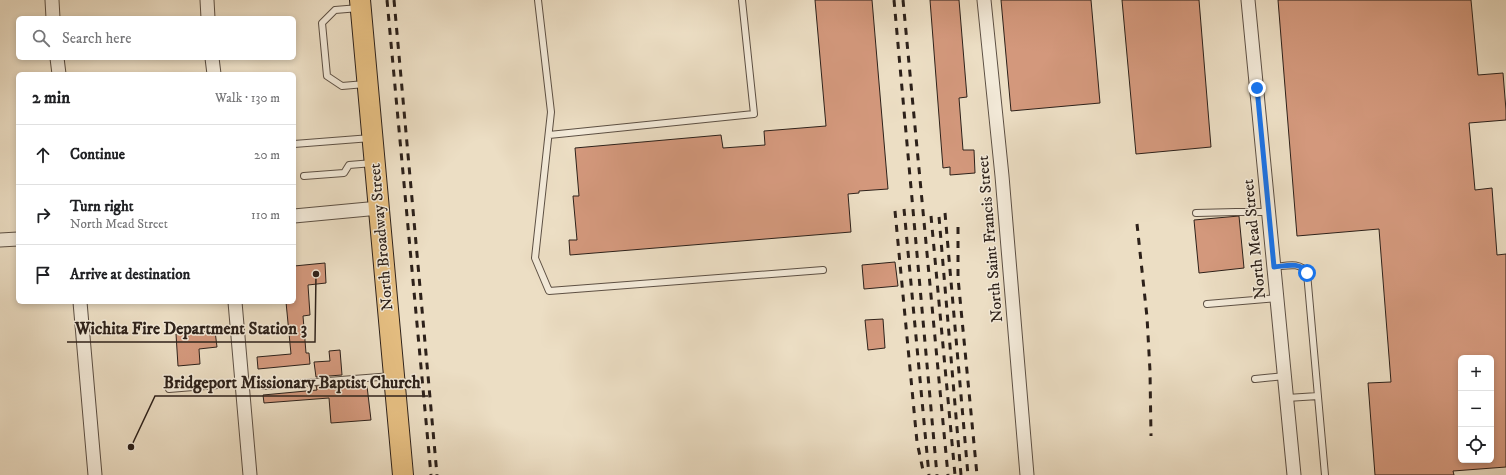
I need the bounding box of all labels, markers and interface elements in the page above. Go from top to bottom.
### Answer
search box [16,16,296,60]
icon: search [30,27,52,49]
text: Search here [62,29,131,48]
route end [1248,79,1266,97]
text: 2 min [32,87,70,109]
text: Walk · 130 m [215,90,280,106]
icon: ahead [32,144,54,166]
text: Continue [70,145,125,164]
text: 20 m [254,147,280,163]
street label: North Saint Francis Street [973,155,1007,323]
street label: North Broadway Street [365,163,397,311]
street label: North Mead Street [1238,178,1270,300]
text: Turn right [70,197,133,216]
icon: right [32,204,54,226]
text: 110 m [251,207,280,223]
text: North Mead Street [70,216,168,232]
icon: arrive [32,264,54,286]
route start [1298,264,1316,282]
text: Arrive at destination [70,265,190,284]
callout: Wichita Fire Department Station 3 [67,313,315,342]
text: Wichita Fire Department Station 3 [74,318,307,340]
map controls [1458,355,1494,463]
button: + [1458,355,1494,391]
callout: Bridgeport Missionary Baptist Church [155,367,428,396]
text: Bridgeport Missionary Baptist Church [163,372,421,394]
button: − [1458,391,1494,427]
button: locate [1458,427,1494,463]

